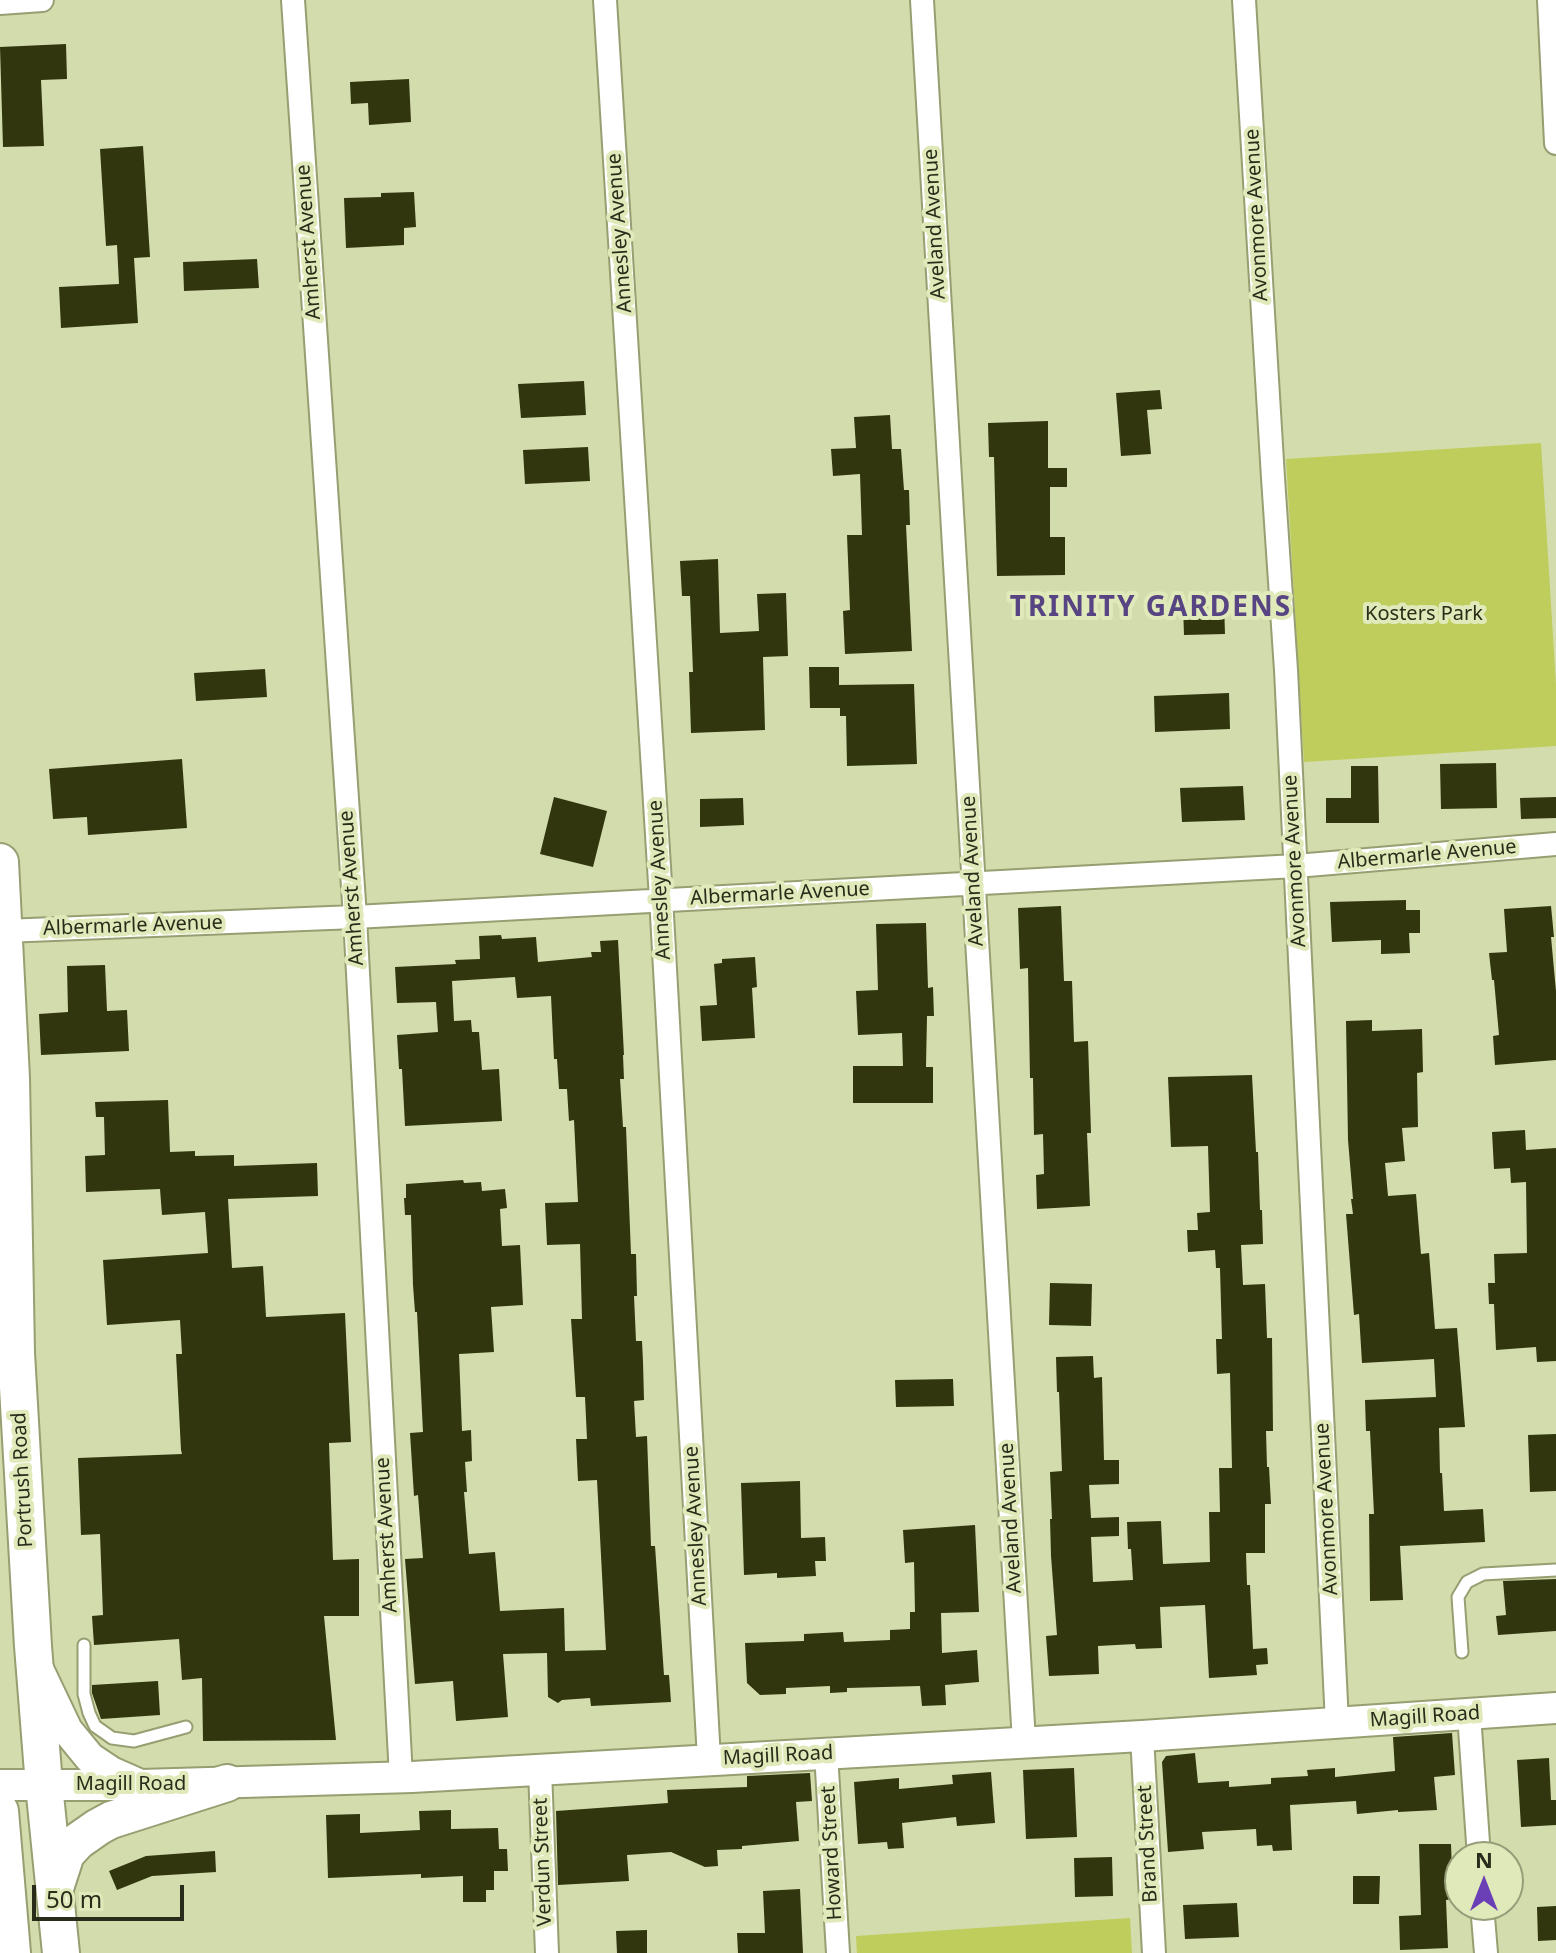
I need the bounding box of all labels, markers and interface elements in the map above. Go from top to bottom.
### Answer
street label: Avonmore Avenue [1240,128,1274,302]
street label: Aveland Avenue [919,148,951,300]
street label: Annesley Avenue [602,152,638,314]
street label: Amherst Avenue [292,164,326,320]
district label: TRINITY GARDENS [1010,591,1292,625]
park label: Kosters Park [1365,602,1483,626]
street label: Avonmore Avenue [1278,774,1312,948]
street label: Aveland Avenue [957,795,989,947]
street label: Annesley Avenue [644,799,676,961]
street label: Amherst Avenue [335,810,369,966]
street label: Albermarle Avenue [1336,835,1518,875]
street label: Albermarle Avenue [690,877,870,911]
street label: Albermarle Avenue [43,911,223,941]
street label: Portrush Road [7,1412,39,1548]
street label: Avonmore Avenue [1310,1422,1344,1596]
street label: Aveland Avenue [995,1442,1027,1594]
street label: Annesley Avenue [680,1445,712,1607]
street label: Amherst Avenue [371,1457,403,1613]
street label: Magill Road [1369,1701,1481,1733]
street label: Magill Road [722,1741,834,1771]
street label: Magill Road [76,1772,186,1796]
street label: Howard Street [816,1785,848,1921]
street label: Brand Street [1133,1785,1163,1903]
street label: Verdun Street [529,1797,557,1927]
north arrow [1444,1841,1524,1921]
text: N [1475,1844,1493,1874]
scale bar [36,1869,188,1919]
text: 50 m [46,1882,102,1915]

